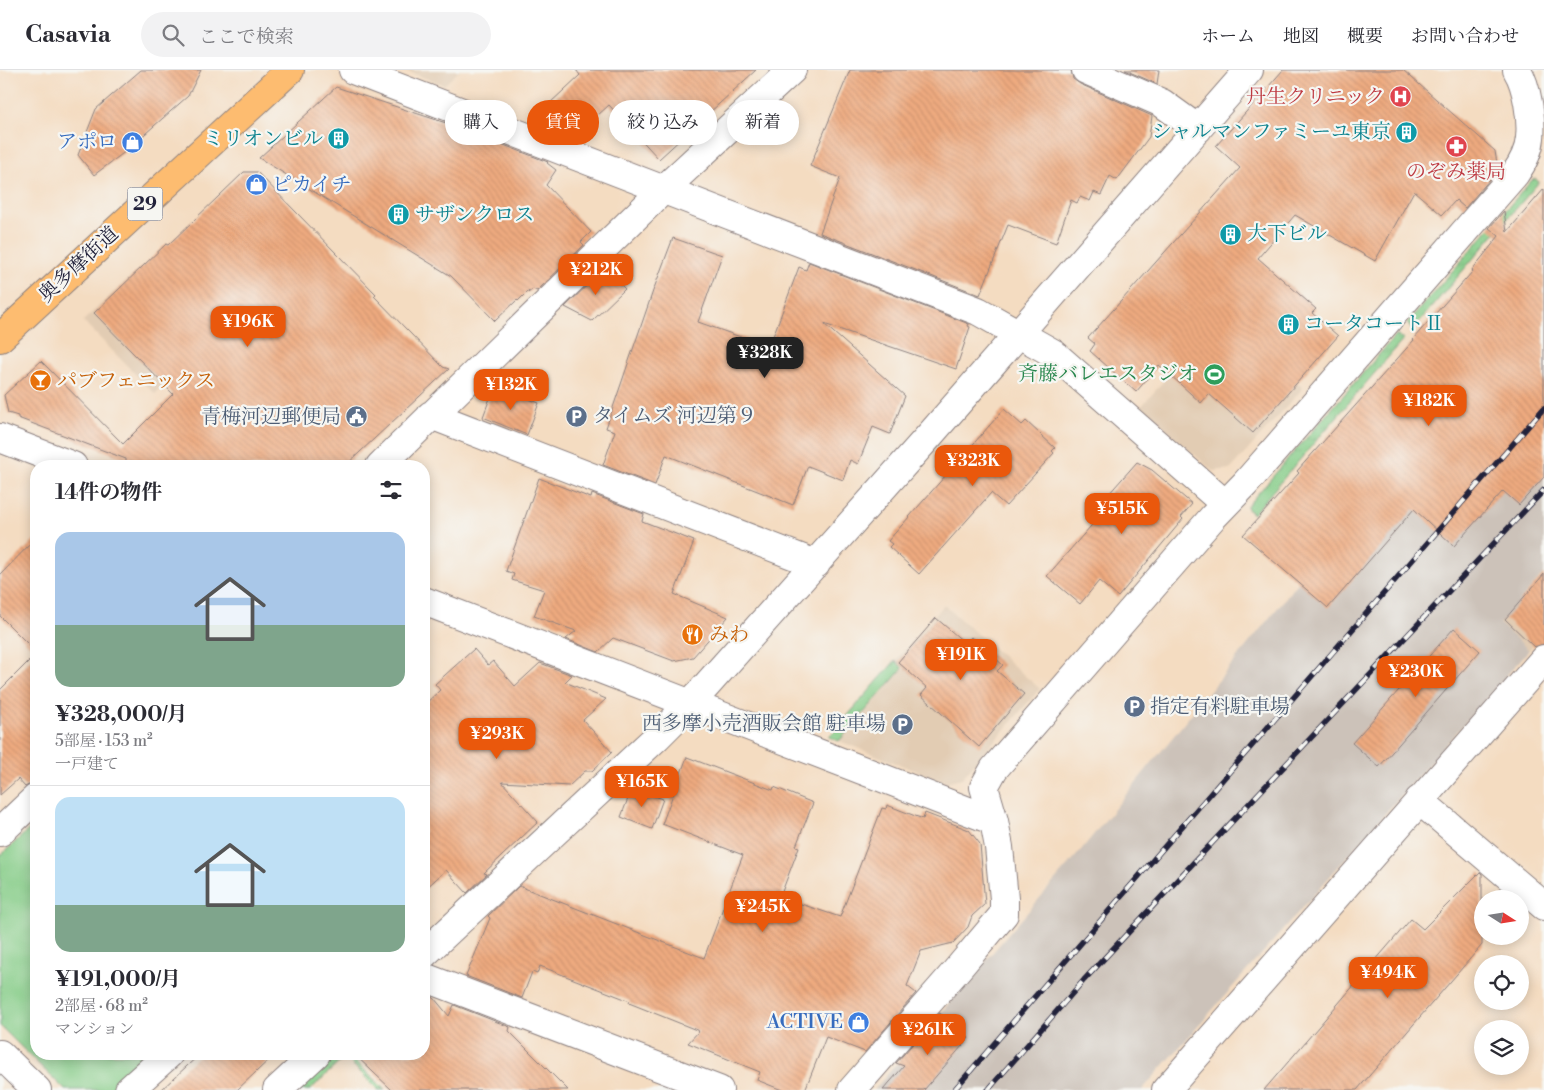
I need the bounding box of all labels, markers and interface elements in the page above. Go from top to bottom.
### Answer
search box [141,12,491,57]
text: Casavia [25,20,111,50]
icon: search [159,21,187,49]
text: ここで検索 [199,25,294,49]
text: ホーム [1201,25,1255,48]
text: 地図 [1283,25,1319,48]
text: 概要 [1347,25,1383,48]
text: お問い合わせ [1411,25,1519,48]
place label: 丹生クリニック [1246,85,1385,110]
hospital icon: 丹生クリニック [1389,85,1413,109]
chip: 購入 [445,100,517,145]
chip: 賃貸 [527,100,599,145]
chip: 絞り込み [609,100,717,145]
chip: 新着 [727,100,799,145]
place label: シャルマンファミーユ東京 [1152,120,1391,145]
building icon: シャルマンファミーユ東京 [1395,120,1419,144]
place label: ミリオンビル [203,127,323,152]
building icon: ミリオンビル [327,127,351,151]
place label: アポロ [57,130,117,155]
shop icon: アポロ [121,130,145,154]
pharmacy icon: のぞみ薬局 [1444,134,1468,158]
place label: のぞみ薬局 [1406,160,1506,185]
shop icon: ピカイチ [244,173,268,197]
place label: ピカイチ [272,173,351,198]
road number: 29 [128,188,162,220]
building icon: サザンクロス [387,203,411,227]
place label: サザンクロス [415,203,534,228]
street label: 奥多摩街道 [34,222,124,308]
building icon: 大下ビル [1219,222,1243,246]
place label: 大下ビル [1247,222,1327,247]
pin: ¥212K [561,254,631,296]
text: ¥212K [569,260,623,280]
pin: ¥196K [213,306,283,348]
text: ¥196K [222,312,274,332]
building icon: コータコートⅡ [1276,312,1300,336]
place label: コータコートⅡ [1304,312,1444,337]
pin: ¥328K [730,336,800,379]
text: ¥328K [737,343,793,363]
place label: 斉藤バレエスタジオ [1018,362,1198,387]
sports icon: 斉藤バレエスタジオ [1202,362,1226,386]
pin: ¥132K [476,368,546,411]
bar icon: パブフェニックス [29,369,53,393]
place label: パブフェニックス [57,369,215,394]
text: ¥132K [485,375,537,395]
pin: ¥182K [1394,384,1464,427]
text: ¥182K [1403,391,1455,411]
parking icon: タイムズ 河辺第９ [565,404,589,428]
place label: タイムズ 河辺第９ [593,404,757,429]
place label: 青梅河辺郵便局 [201,405,341,430]
public building icon: 青梅河辺郵便局 [345,405,369,429]
pin: ¥323K [938,444,1008,487]
text: ¥323K [946,451,1000,471]
icon: filters [377,476,405,504]
text: 14件の物件 [55,480,162,506]
pin: ¥515K [1087,492,1157,535]
text: ¥515K [1096,499,1148,519]
icon: home [185,564,275,654]
restaurant icon: みわ [681,623,705,647]
place label: みわ [709,623,749,648]
pin: ¥191K [926,638,996,681]
text: ¥191K [936,645,986,665]
pin: ¥230K [1381,656,1451,698]
text: ¥230K [1388,662,1444,682]
parking icon: 指定有料駐車場 [1122,695,1146,719]
place label: 指定有料駐車場 [1150,695,1290,720]
text: ¥328,000/月 [55,702,188,728]
place label: 西多摩小売酒販会館 駐車場 [642,712,886,737]
parking icon: 西多摩小売酒販会館 駐車場 [890,712,914,736]
pin: ¥293K [462,718,532,760]
text: ¥293K [470,724,524,744]
text: 5部屋 · 153 m² [55,731,153,751]
text: 一戸建て [55,754,119,774]
pin: ¥165K [607,766,677,808]
text: ¥165K [616,772,668,792]
icon: home [185,830,275,920]
pin: ¥245K [728,890,798,933]
north arrow [1474,890,1529,945]
map controls [1474,890,1529,1075]
text: ¥245K [735,897,791,917]
button: locate [1474,955,1529,1010]
pin: ¥494K [1353,956,1423,999]
text: ¥494K [1360,963,1416,983]
text: ¥191,000/月 [55,967,181,993]
text: 2部屋 · 68 m² [55,996,148,1016]
place label: ACTIVE [766,1010,843,1035]
shop icon: ACTIVE [847,1010,871,1034]
pin: ¥261K [893,1014,963,1056]
text: マンション [55,1019,134,1039]
text: ¥261K [902,1020,954,1040]
button: layers [1474,1020,1529,1075]

